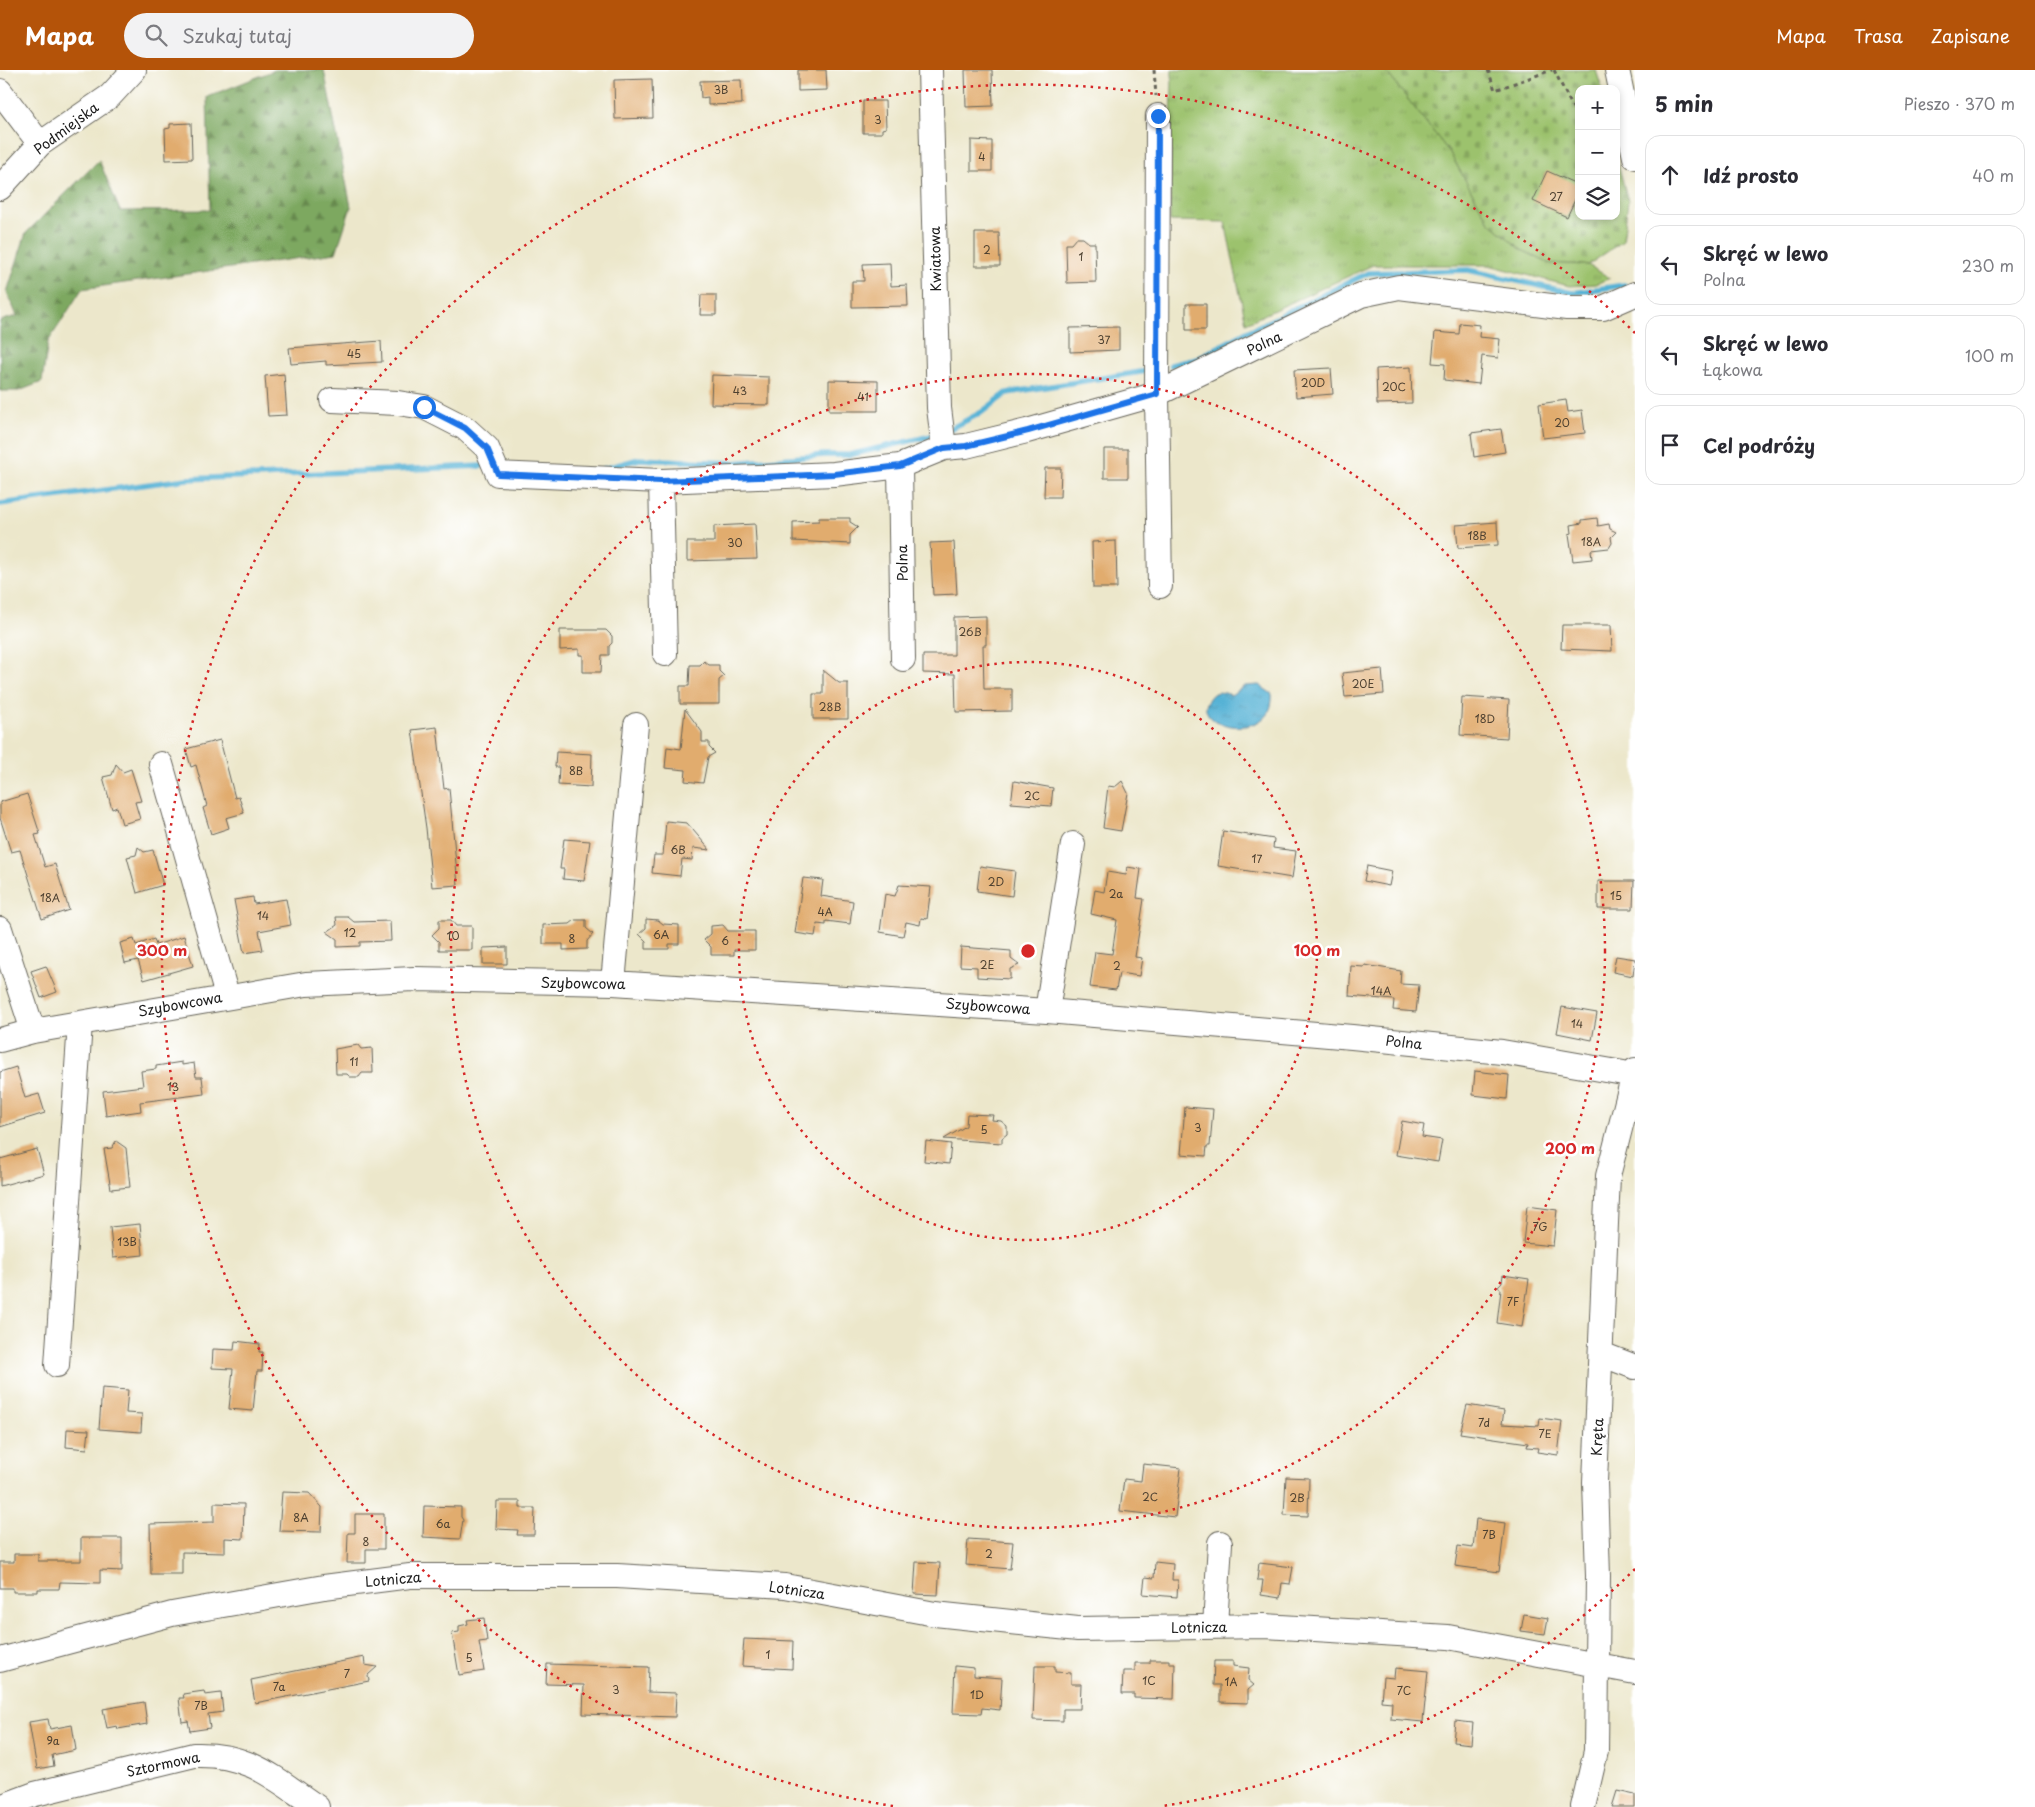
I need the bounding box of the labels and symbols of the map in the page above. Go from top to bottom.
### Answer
house number: 3B [714,81,728,98]
street label: Podmiejska [29,96,103,159]
route end [1147,105,1170,128]
house number: 3 [874,111,882,128]
house number: 4 [978,148,986,165]
house number: 27 [1549,188,1563,205]
street label: Kwiatowa [924,226,946,292]
house number: 2 [983,241,991,258]
house number: 1 [1079,248,1084,265]
street label: Polna [1243,325,1285,361]
house number: 37 [1098,331,1111,348]
house number: 45 [347,345,361,362]
house number: 20D [1301,374,1325,391]
house number: 20C [1382,378,1406,395]
house number: 43 [733,382,747,399]
house number: 41 [857,388,869,405]
route start [413,396,436,419]
house number: 20 [1554,414,1570,431]
house number: 18B [1467,527,1487,544]
house number: 18A [1581,533,1601,550]
house number: 30 [727,534,743,551]
street label: Polna [891,544,913,582]
house number: 26B [958,623,982,640]
house number: 20E [1352,675,1374,692]
house number: 28B [819,698,841,715]
house number: 18D [1475,710,1495,727]
house number: 8B [569,762,583,779]
house number: 2C [1024,787,1040,804]
house number: 6B [671,841,685,858]
house number: 17 [1252,850,1263,867]
house number: 2D [988,873,1004,890]
house number: 2a [1109,885,1123,902]
house number: 15 [1610,887,1622,904]
house number: 18A [40,889,60,906]
house number: 4A [817,903,833,920]
house number: 14 [257,907,269,924]
house number: 12 [344,924,357,941]
house number: 6A [653,926,670,943]
house number: 10 [447,927,459,944]
house number: 8 [569,930,576,947]
house number: 6 [721,932,729,949]
text: 300 m [137,938,187,961]
text: 100 m [1294,938,1340,961]
centre of rings [1019,942,1037,960]
house number: 2E [980,956,994,973]
house number: 2 [1113,957,1121,974]
street label: Szybowcowa [540,972,626,994]
house number: 14A [1371,982,1391,999]
street label: Szybowcowa [136,986,224,1022]
street label: Szybowcowa [945,993,1031,1019]
house number: 14 [1571,1015,1583,1032]
street label: Polna [1385,1030,1424,1054]
house number: 11 [349,1053,359,1070]
house number: 13 [167,1078,179,1095]
house number: 3 [1194,1119,1202,1136]
house number: 5 [980,1121,988,1138]
text: 200 m [1545,1136,1595,1159]
house number: 7G [1532,1218,1548,1235]
house number: 13B [117,1233,137,1250]
house number: 7F [1507,1293,1519,1310]
house number: 7d [1478,1414,1490,1431]
street label: Kręta [1586,1417,1608,1456]
house number: 7E [1538,1425,1552,1442]
house number: 2C [1142,1488,1158,1505]
house number: 2B [1289,1489,1305,1506]
house number: 8A [293,1509,309,1526]
house number: 6a [436,1515,450,1532]
house number: 7B [1482,1526,1496,1543]
house number: 8 [363,1533,370,1550]
house number: 2 [985,1545,993,1562]
street label: Lotnicza [364,1566,422,1592]
street label: Lotnicza [768,1576,827,1604]
street label: Lotnicza [1171,1616,1228,1638]
house number: 1 [766,1646,771,1663]
house number: 5 [465,1649,473,1666]
house number: 7 [344,1665,350,1682]
house number: 1C [1142,1672,1156,1689]
house number: 1A [1225,1673,1237,1690]
house number: 7a [273,1678,285,1695]
house number: 3 [612,1681,620,1698]
house number: 7C [1397,1682,1411,1699]
house number: 1D [970,1686,984,1703]
house number: 7B [194,1697,208,1714]
house number: 9a [46,1732,60,1749]
street label: Sztormowa [125,1746,202,1782]

